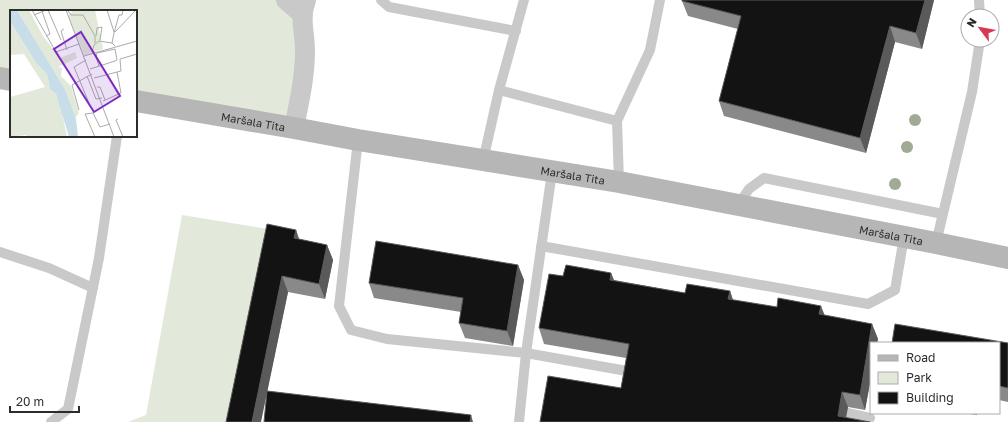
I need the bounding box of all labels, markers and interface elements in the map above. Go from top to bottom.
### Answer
north arrow [960,8,1000,48]
inset map [10,10,137,137]
text: N [963,15,979,29]
street label: Maršala Tita [220,109,286,133]
street label: Maršala Tita [540,163,606,186]
street label: Maršala Tita [858,222,924,247]
legend [870,342,1000,414]
text: Road [906,350,935,365]
text: Park [906,370,932,385]
scale bar [10,388,79,414]
text: Building [906,390,954,405]
text: 20 m [16,394,44,409]

